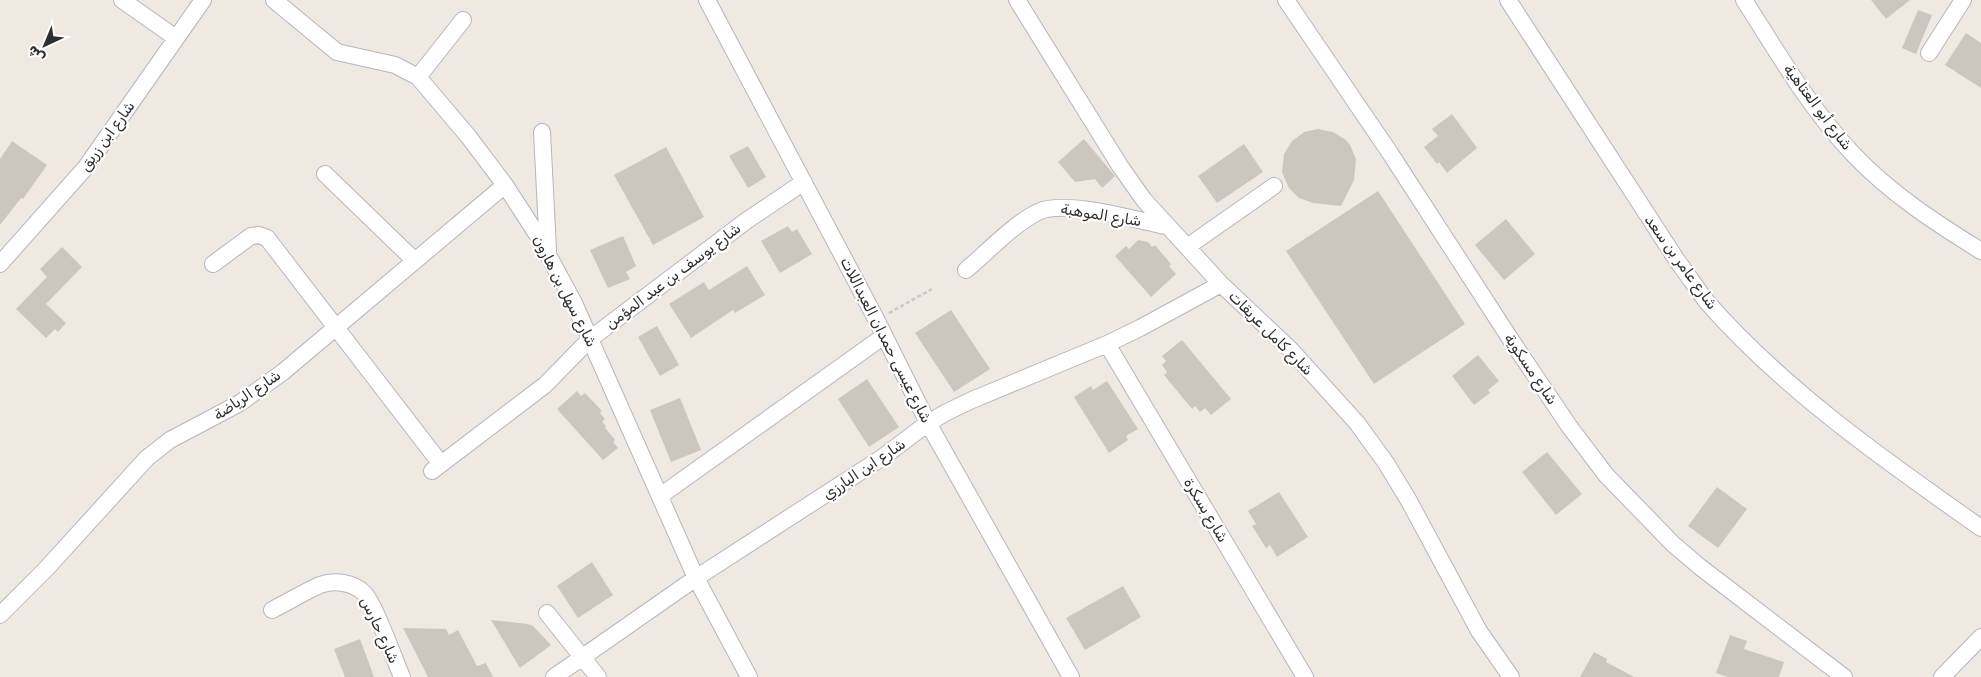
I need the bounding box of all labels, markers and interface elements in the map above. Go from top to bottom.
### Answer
north arrow [20,20,70,70]
text: ش [24,42,49,66]
street label: شارع أبو العتاهية [1778,60,1856,155]
street label: شارع ابن زريق [76,97,140,176]
street label: شارع الموهبة [1059,200,1143,232]
street label: شارع عامر بن سعد [1639,211,1721,314]
street label: شارع يوسف بن عبد المؤمن [602,219,745,334]
street label: شارع سهل بن هارون [527,232,601,351]
street label: شارع عيسى حمدان العبداللات [835,254,936,427]
street label: شارع كامل عريقات [1224,287,1317,380]
street label: شارع مسكوية [1499,330,1561,409]
street label: شارع الرياضة [210,366,285,426]
street label: شارع ابن البارزي [819,435,910,505]
street label: شارع بسكرة [1178,474,1232,547]
street label: شارع حارس [355,594,403,667]

